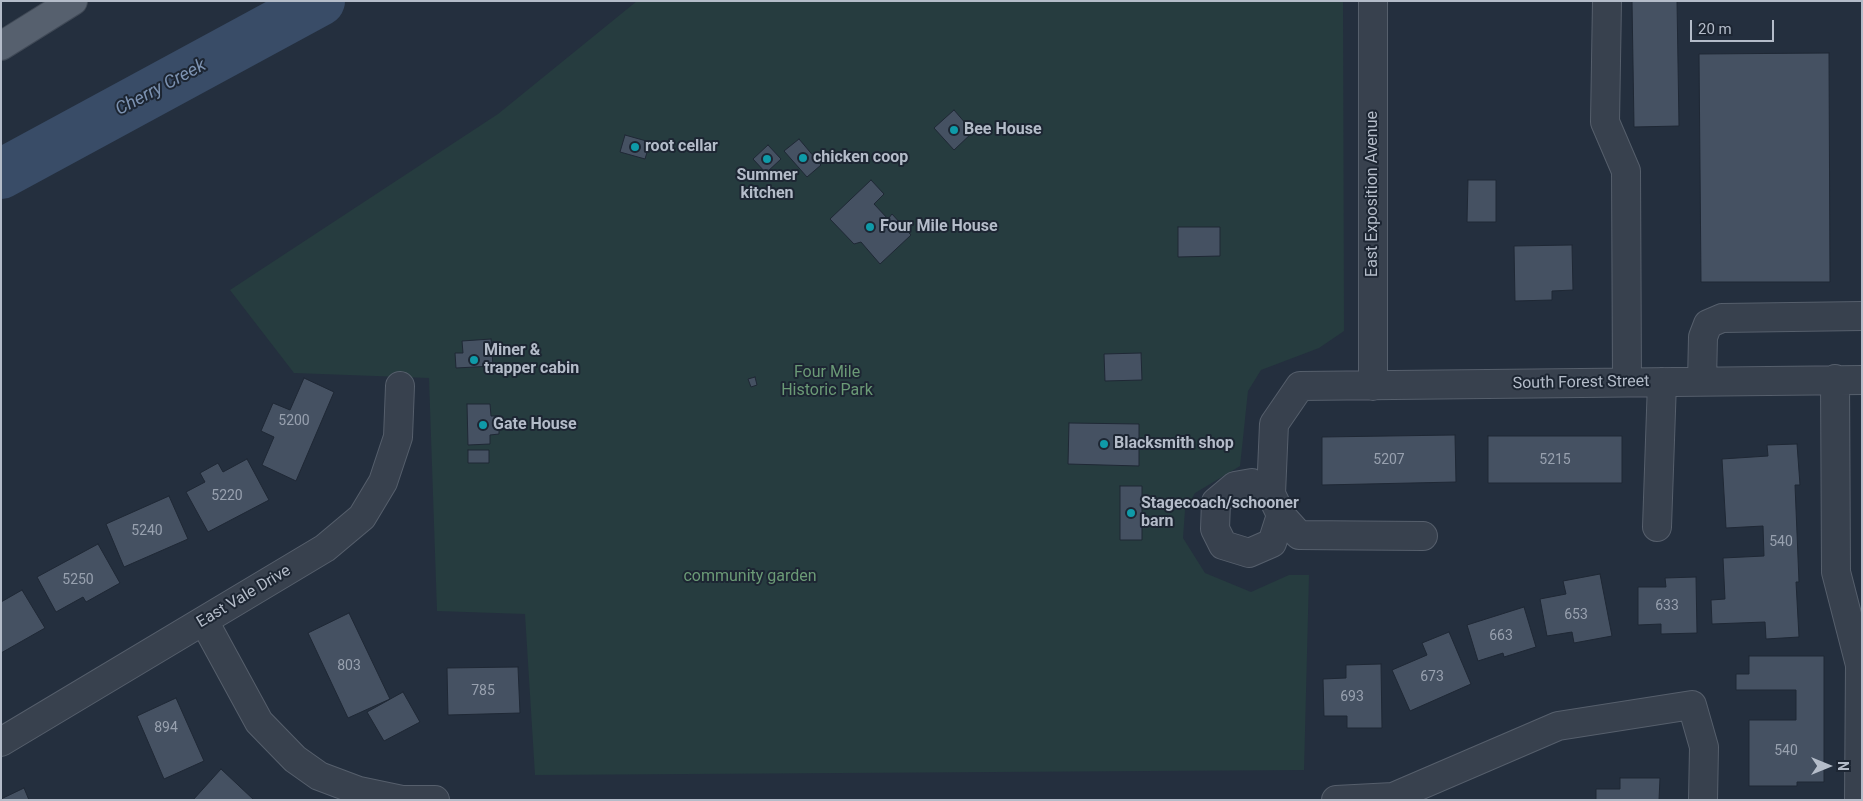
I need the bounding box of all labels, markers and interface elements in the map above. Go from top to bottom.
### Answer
scale bar [1693,10,1777,42]
text: 20 m [1698,20,1732,38]
water label: Cherry Creek [112,55,210,121]
street label: East Exposition Avenue [1363,111,1383,277]
place label: Bee House [964,120,1042,140]
marker: Bee House [948,124,960,136]
place label: root cellar [645,137,718,157]
marker: root cellar [629,141,641,153]
place label: chicken coop [813,148,908,168]
marker: chicken coop [797,152,809,164]
marker: Summer kitchen [761,153,773,165]
place label: Summer kitchen [736,166,798,204]
place label: Four Mile House [880,217,998,237]
marker: Four Mile House [864,221,876,233]
place label: Miner & trapper cabin [484,341,579,379]
marker: Miner & trapper cabin [468,354,480,366]
park label: Four Mile Historic Park [781,363,873,401]
street label: South Forest Street [1512,372,1650,394]
house number: 5200 [278,413,310,429]
place label: Gate House [493,415,577,435]
marker: Gate House [477,419,489,431]
place label: Blacksmith shop [1114,434,1234,454]
marker: Blacksmith shop [1098,438,1110,450]
house number: 5207 [1373,452,1405,468]
house number: 5215 [1539,452,1571,468]
house number: 5220 [211,488,243,504]
place label: Stagecoach/schooner barn [1141,494,1299,532]
marker: Stagecoach/schooner barn [1125,507,1137,519]
house number: 5240 [131,523,163,539]
house number: 540 [1769,534,1793,550]
street label: East Vale Drive [194,561,294,633]
park label: community garden [683,567,817,587]
house number: 5250 [62,572,94,588]
house number: 633 [1655,598,1679,614]
house number: 653 [1564,607,1588,623]
house number: 663 [1489,628,1513,644]
house number: 803 [337,658,361,674]
house number: 673 [1420,669,1444,685]
house number: 785 [471,683,495,699]
house number: 693 [1340,689,1364,705]
house number: 894 [154,720,178,736]
north arrow [1803,741,1853,791]
house number: 540 [1774,743,1798,759]
text: N [1835,761,1851,771]

